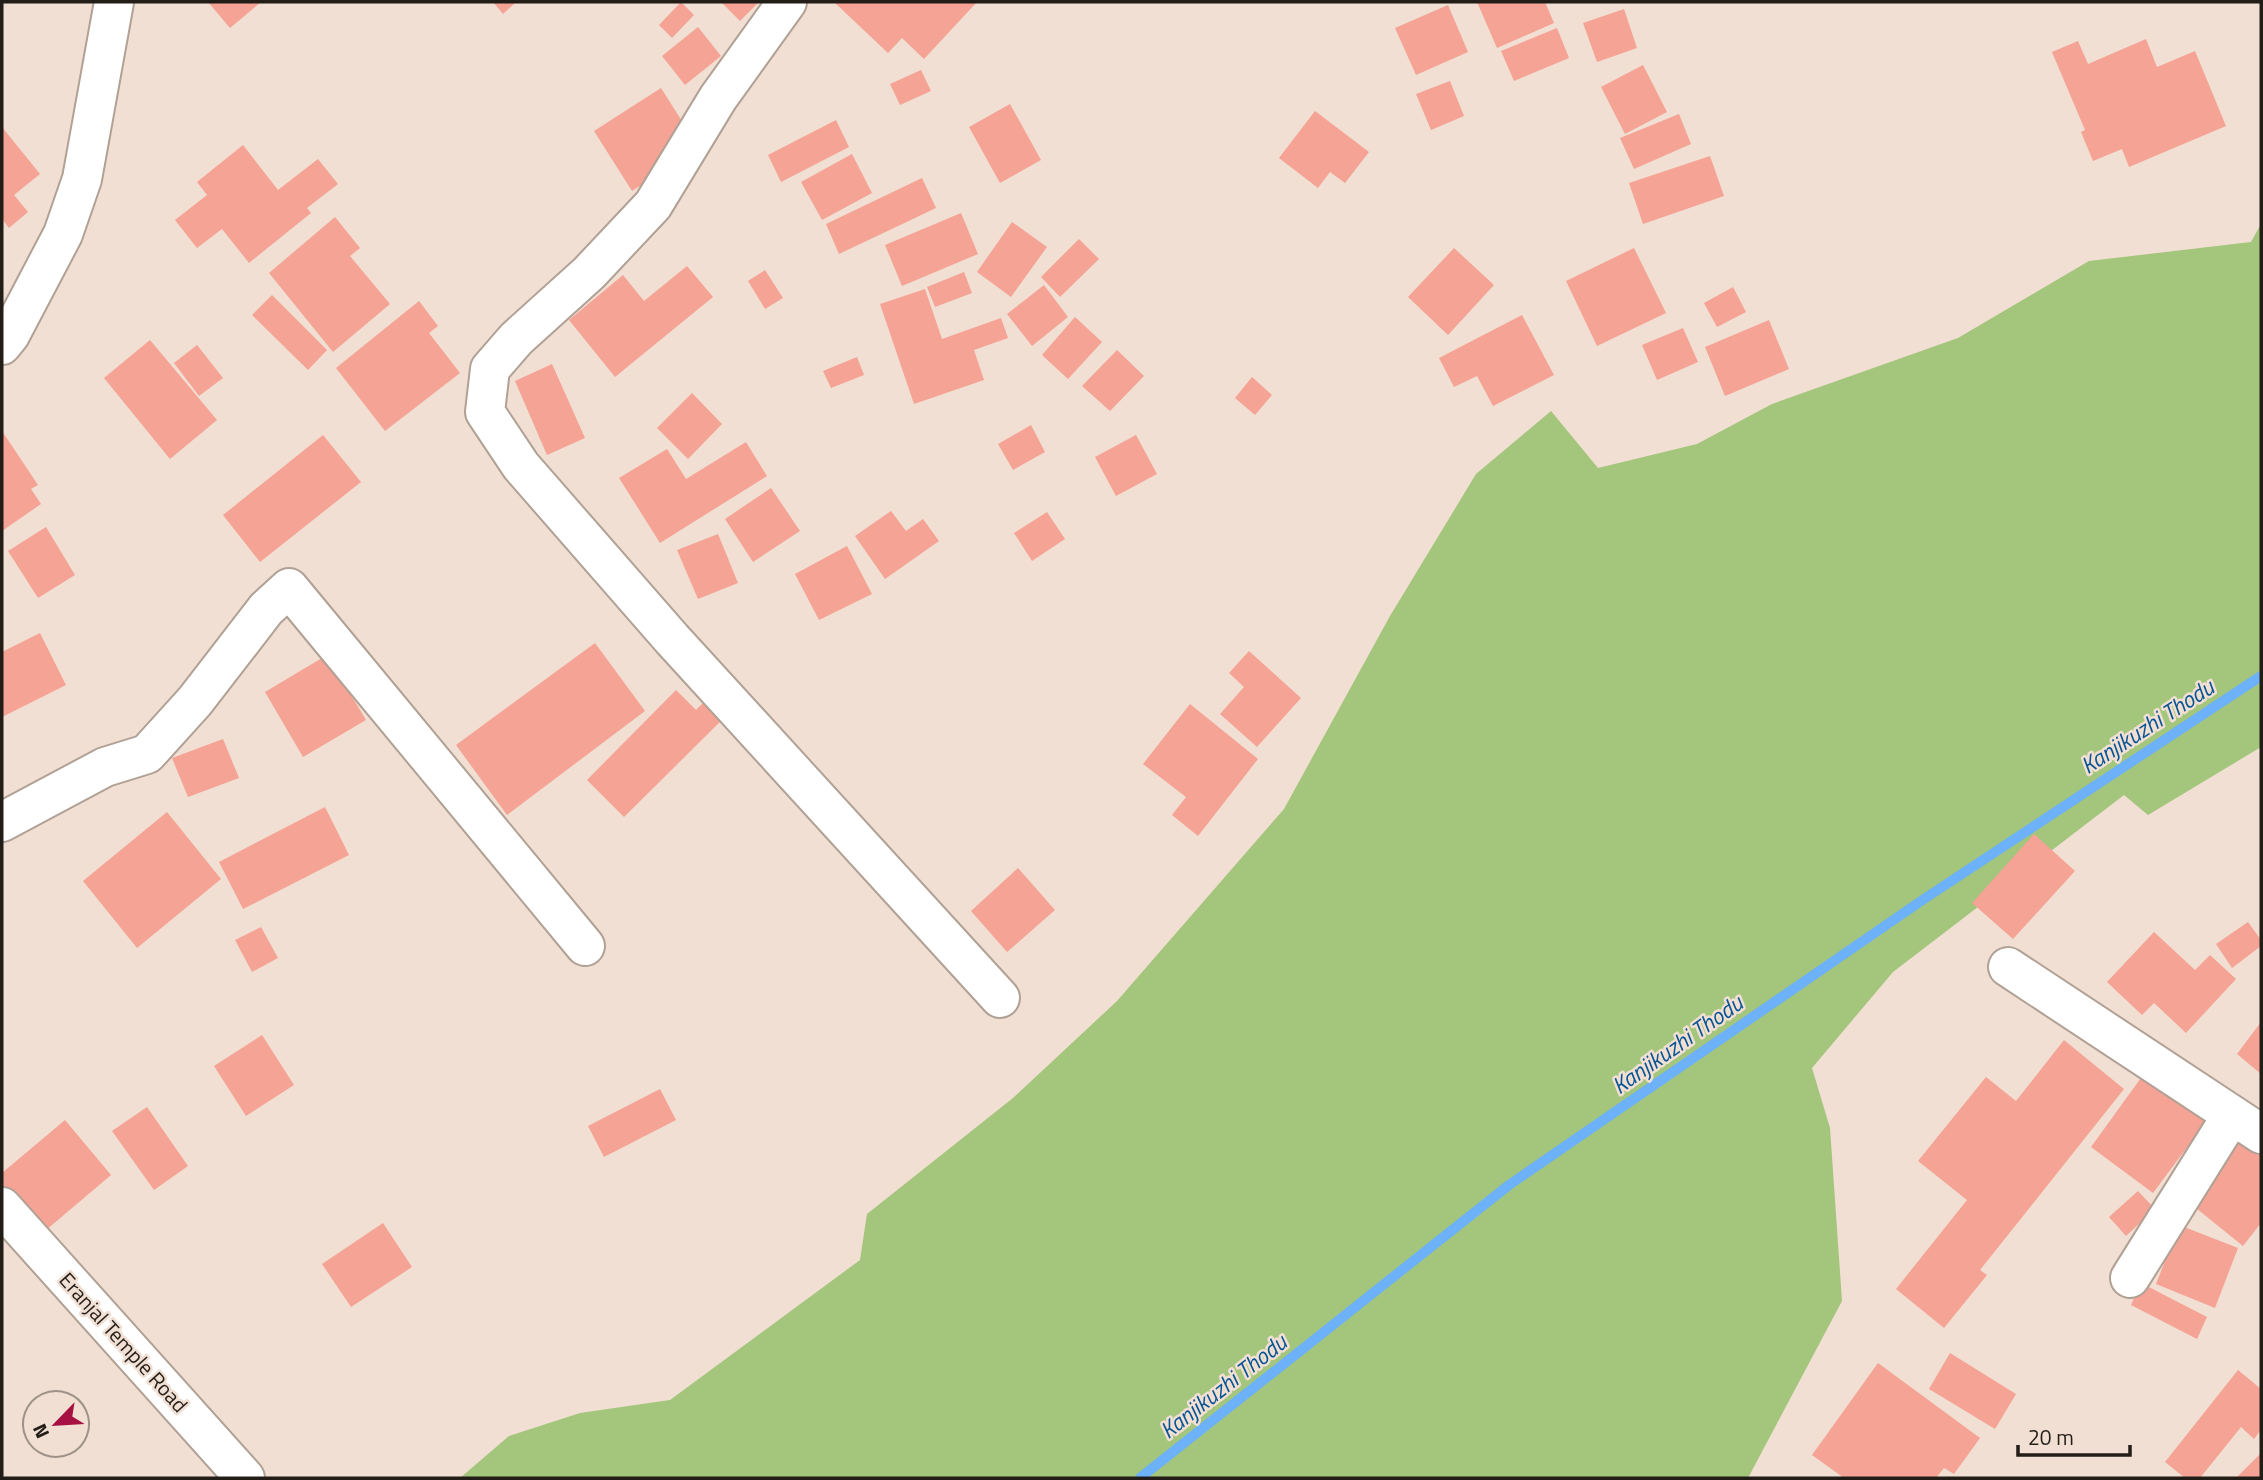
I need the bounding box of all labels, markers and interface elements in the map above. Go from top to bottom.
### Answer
water label: Kanjikuzhi Thodu [2073,669,2222,782]
water label: Kanjikuzhi Thodu [1604,985,1751,1102]
street label: Eranjal Temple Road [52,1265,196,1419]
water label: Kanjikuzhi Thodu [1152,1324,1295,1447]
north arrow [21,1389,91,1459]
scale bar [2018,1414,2130,1458]
text: N [24,1419,56,1443]
text: 20 m [2028,1421,2074,1453]

